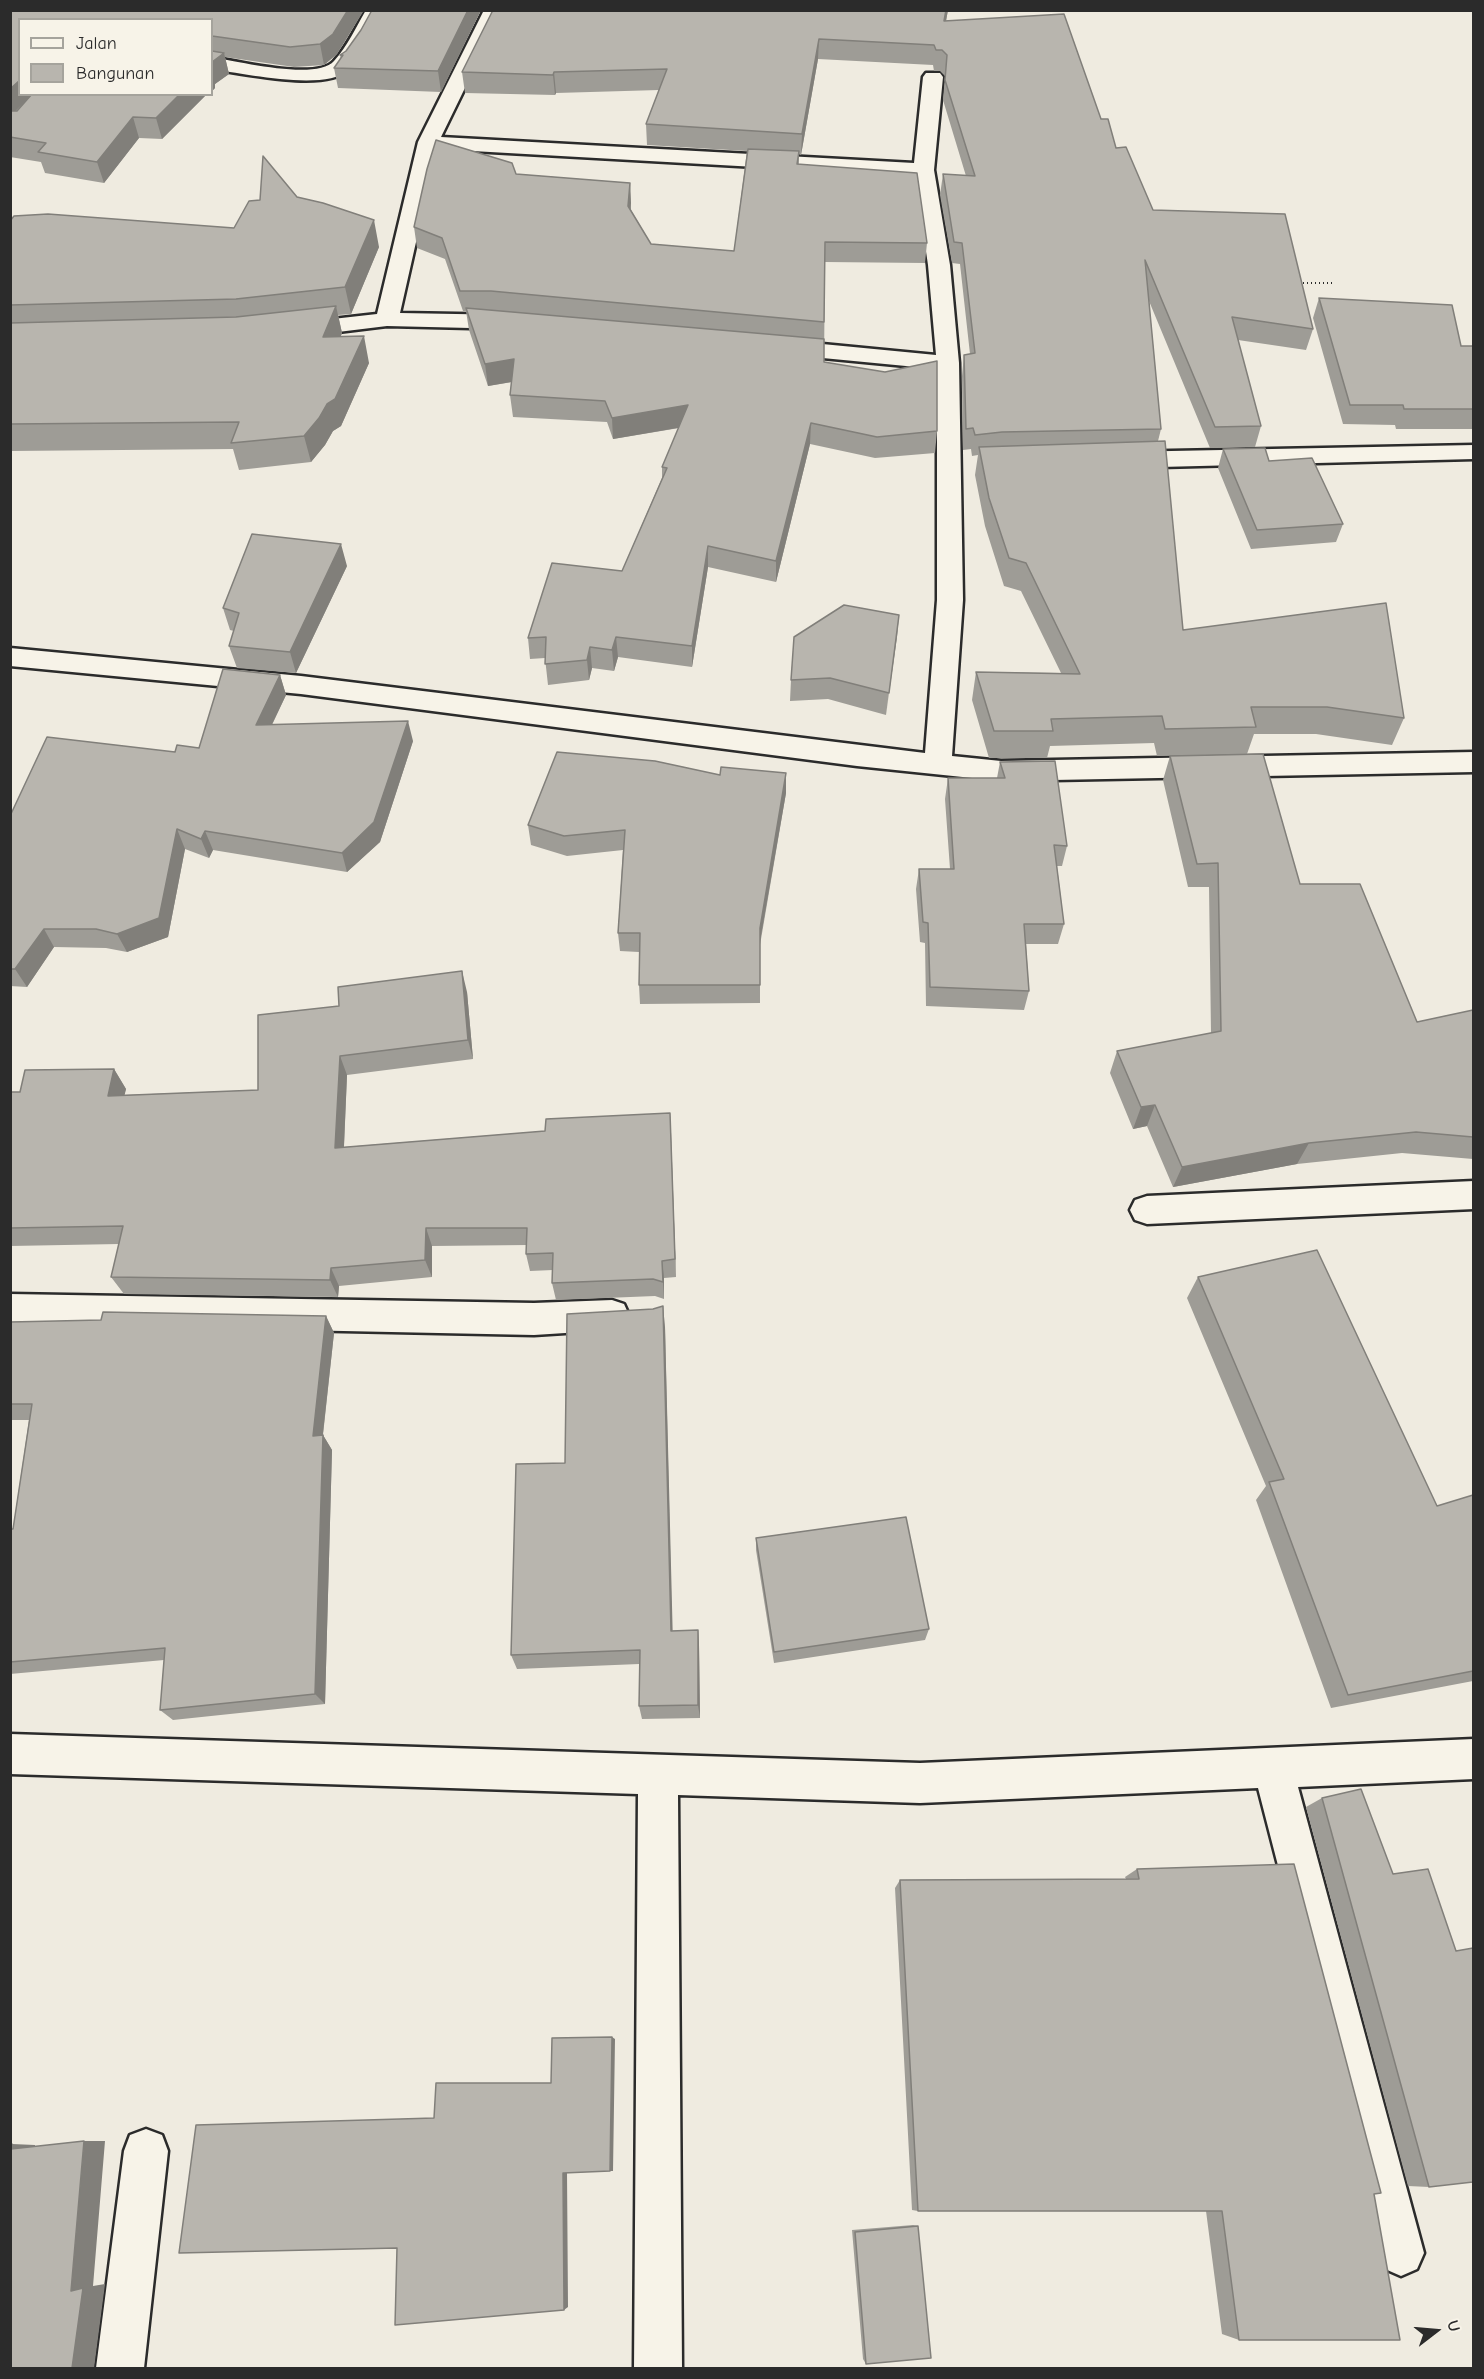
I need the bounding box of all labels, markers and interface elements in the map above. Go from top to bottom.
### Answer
legend [18,18,213,96]
text: Jalan [76,33,117,54]
text: Bangunan [76,63,154,84]
north arrow [1406,2301,1466,2361]
text: U [1443,2318,1463,2334]

